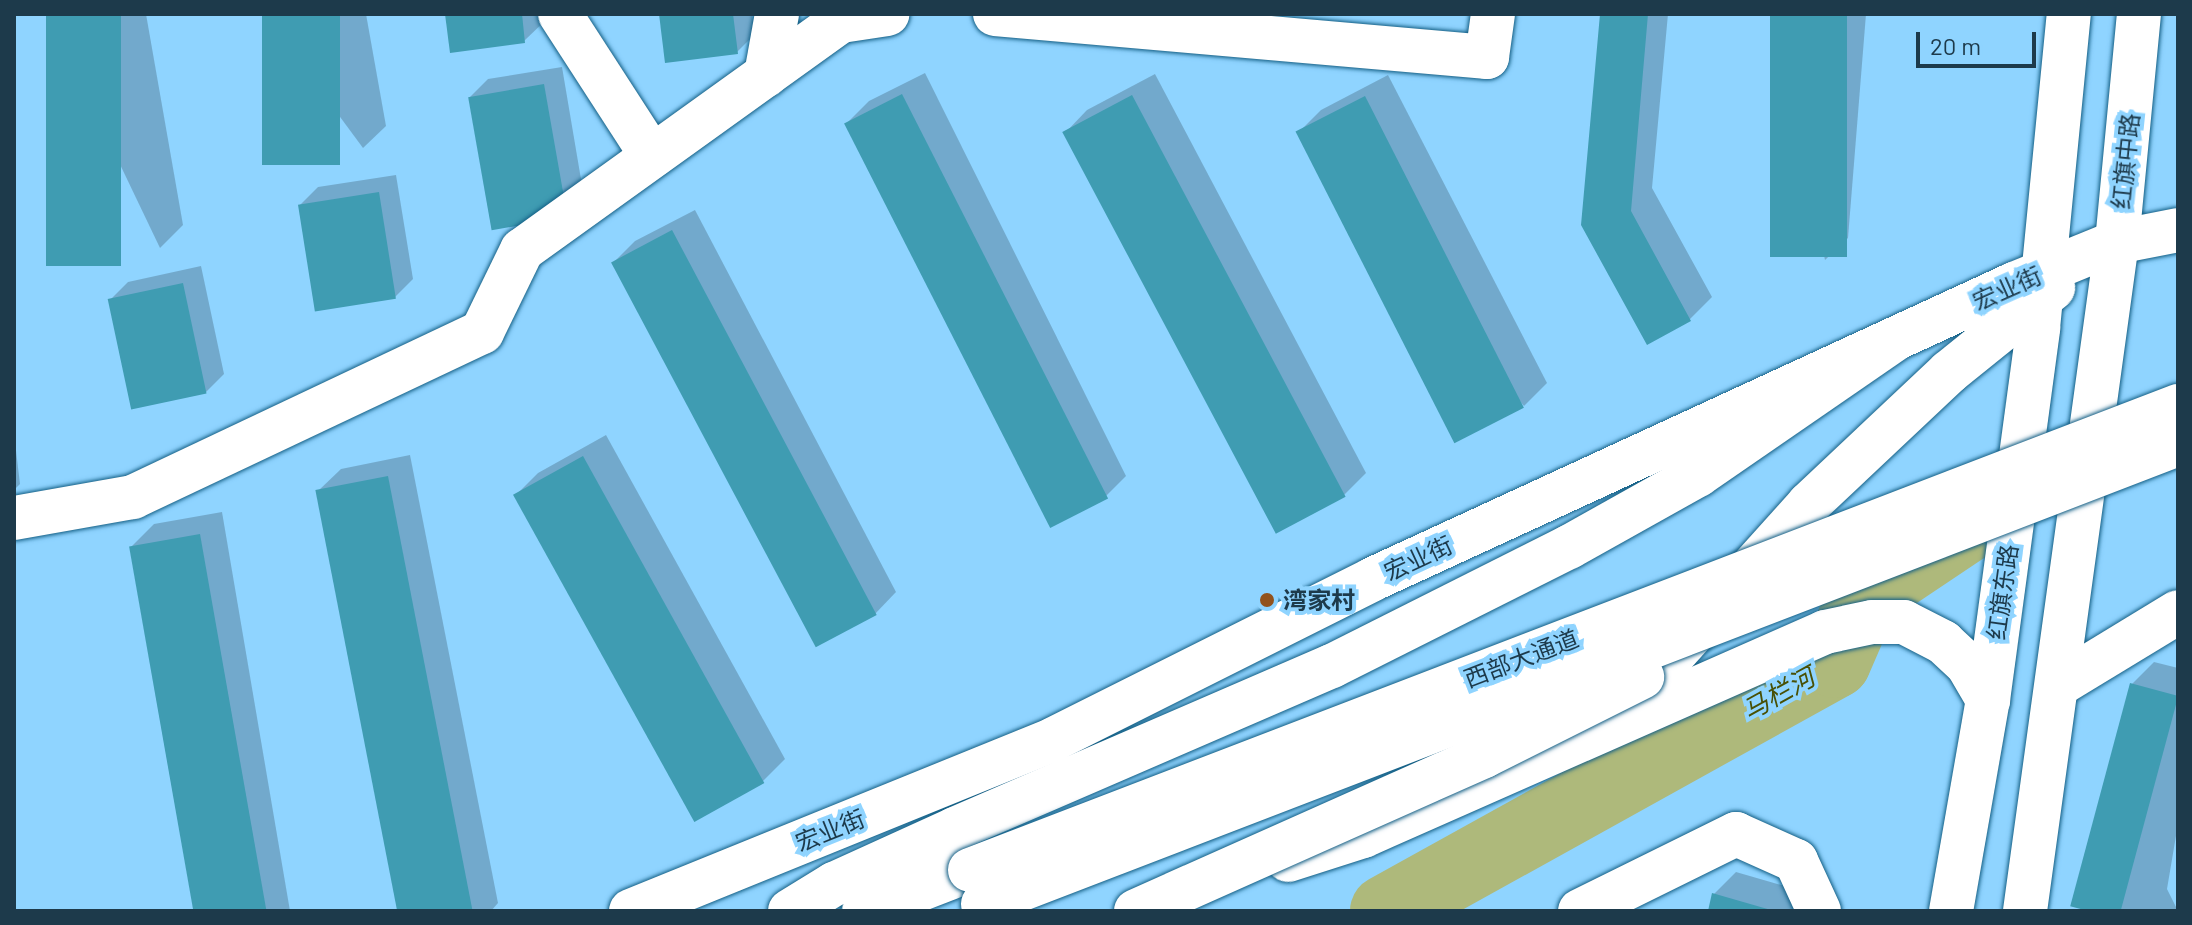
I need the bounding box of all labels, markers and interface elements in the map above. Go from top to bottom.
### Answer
scale bar [1920,16,2040,66]
text: 20 m [1930,31,1981,60]
street label: 红旗中路 [2106,112,2144,210]
street label: 宏业街 [1968,260,2046,316]
street label: 宏业街 [1379,530,1457,586]
street label: 红旗东路 [1981,542,2023,642]
place label: 湾家村 [1283,586,1355,614]
marker: 湾家村 [1258,591,1276,609]
street label: 西部大通道 [1460,623,1582,693]
water label: 马栏河 [1736,660,1820,726]
street label: 宏业街 [791,803,869,857]

